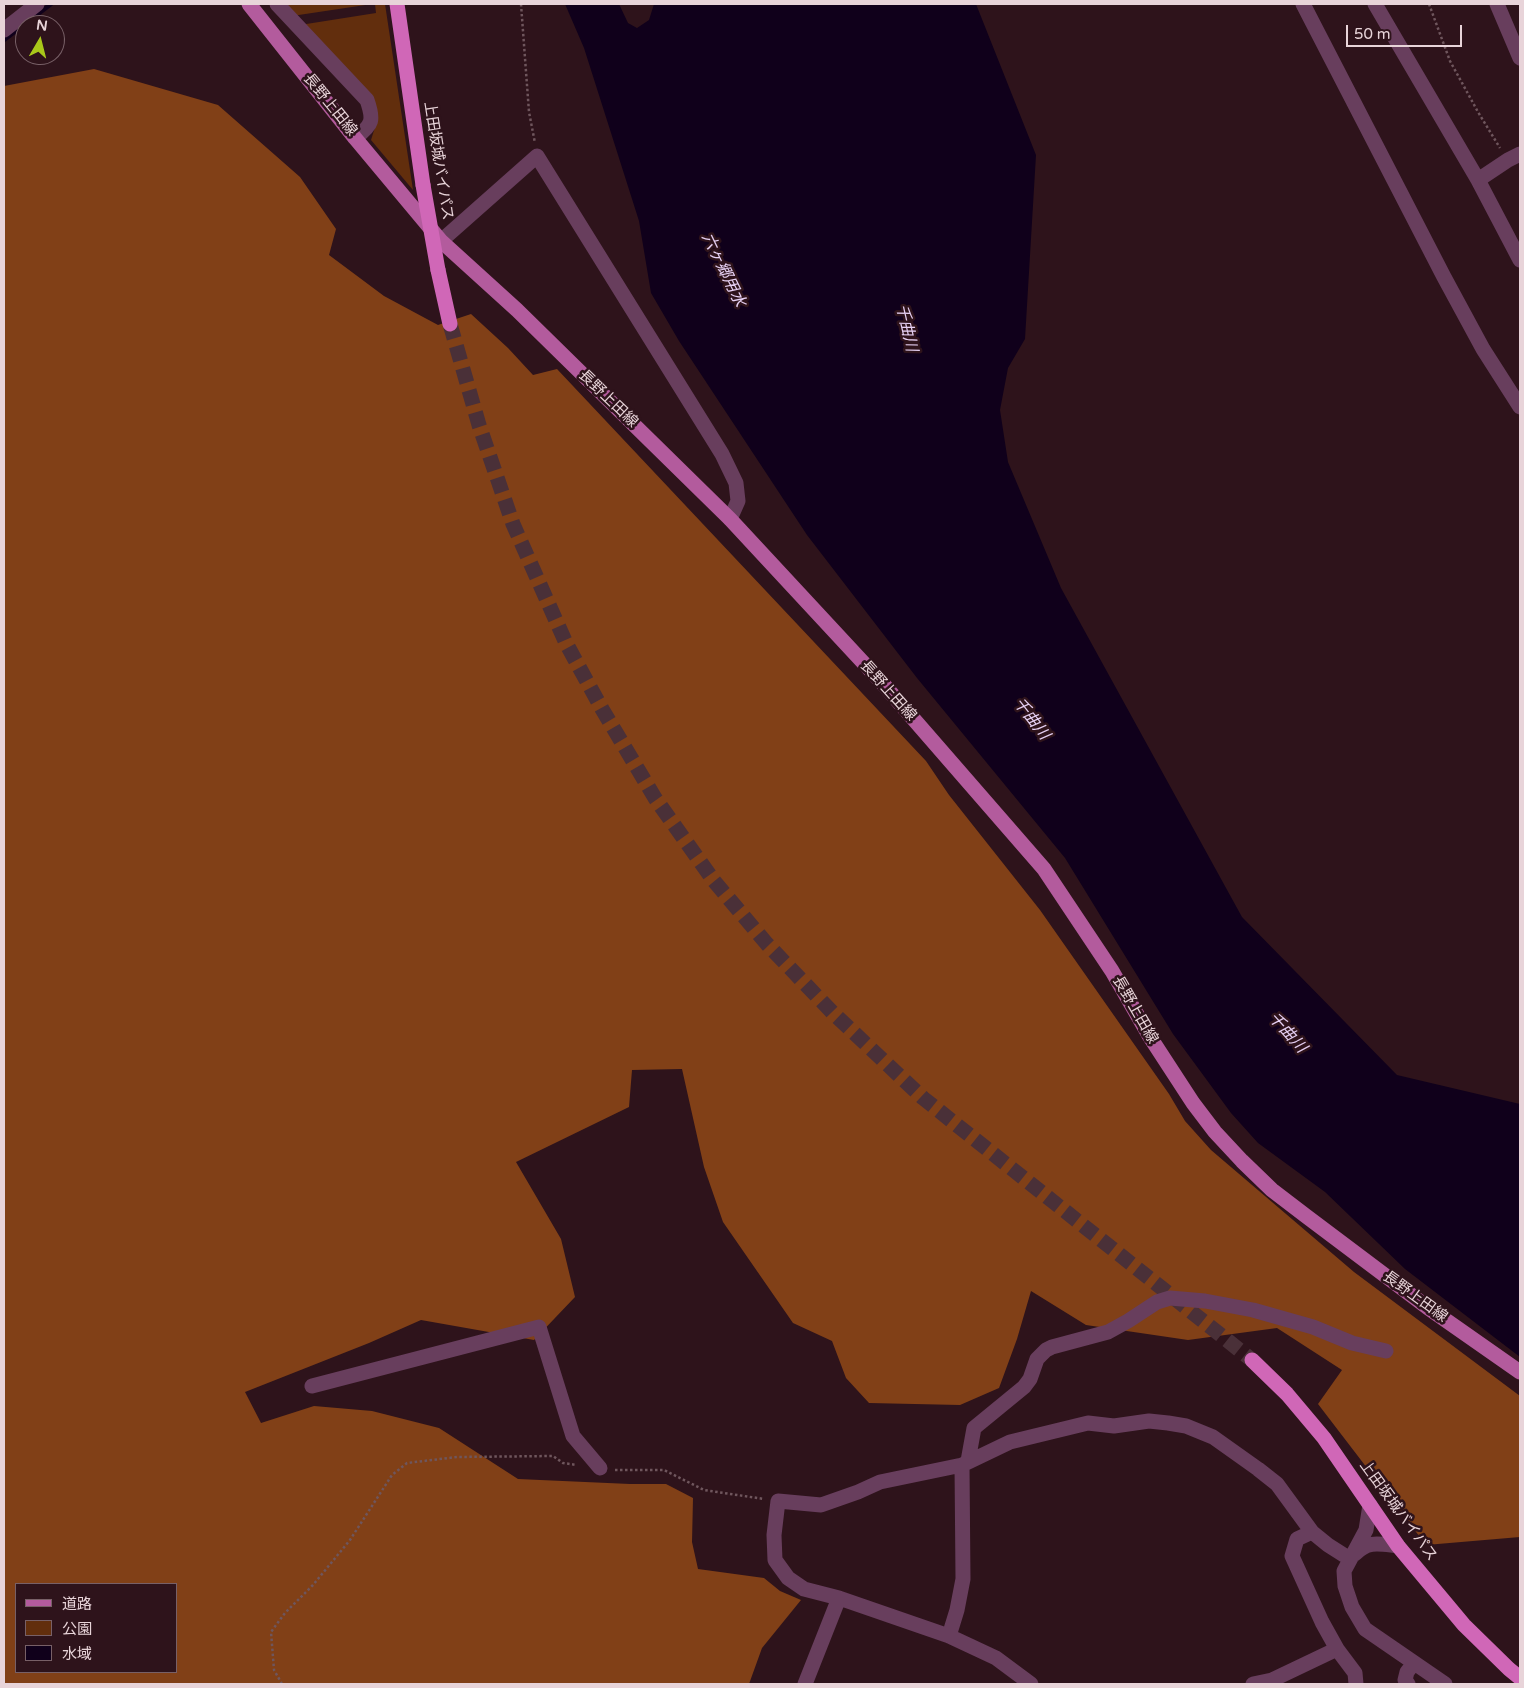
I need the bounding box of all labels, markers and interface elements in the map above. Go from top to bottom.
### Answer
north arrow [15,15,65,65]
scale bar [1349,15,1465,47]
text: N [35,16,49,35]
text: 50 m [1354,25,1391,43]
street label: 長野上田線 [299,70,361,140]
street label: 上田坂城バイパス [420,100,456,222]
water label: 六ヶ郷用水 [697,230,749,310]
water label: 千曲川 [891,302,921,354]
street label: 長野上田線 [575,366,641,432]
street label: 長野上田線 [856,657,920,725]
water label: 千曲川 [1009,694,1053,744]
street label: 長野上田線 [1108,973,1162,1047]
water label: 千曲川 [1264,1009,1310,1057]
street label: 長野上田線 [1379,1268,1451,1326]
street label: 上田坂城バイパス [1355,1457,1441,1565]
legend [15,1583,178,1673]
text: 道路 [62,1595,92,1613]
text: 公園 [62,1620,92,1638]
text: 水域 [62,1645,92,1663]

